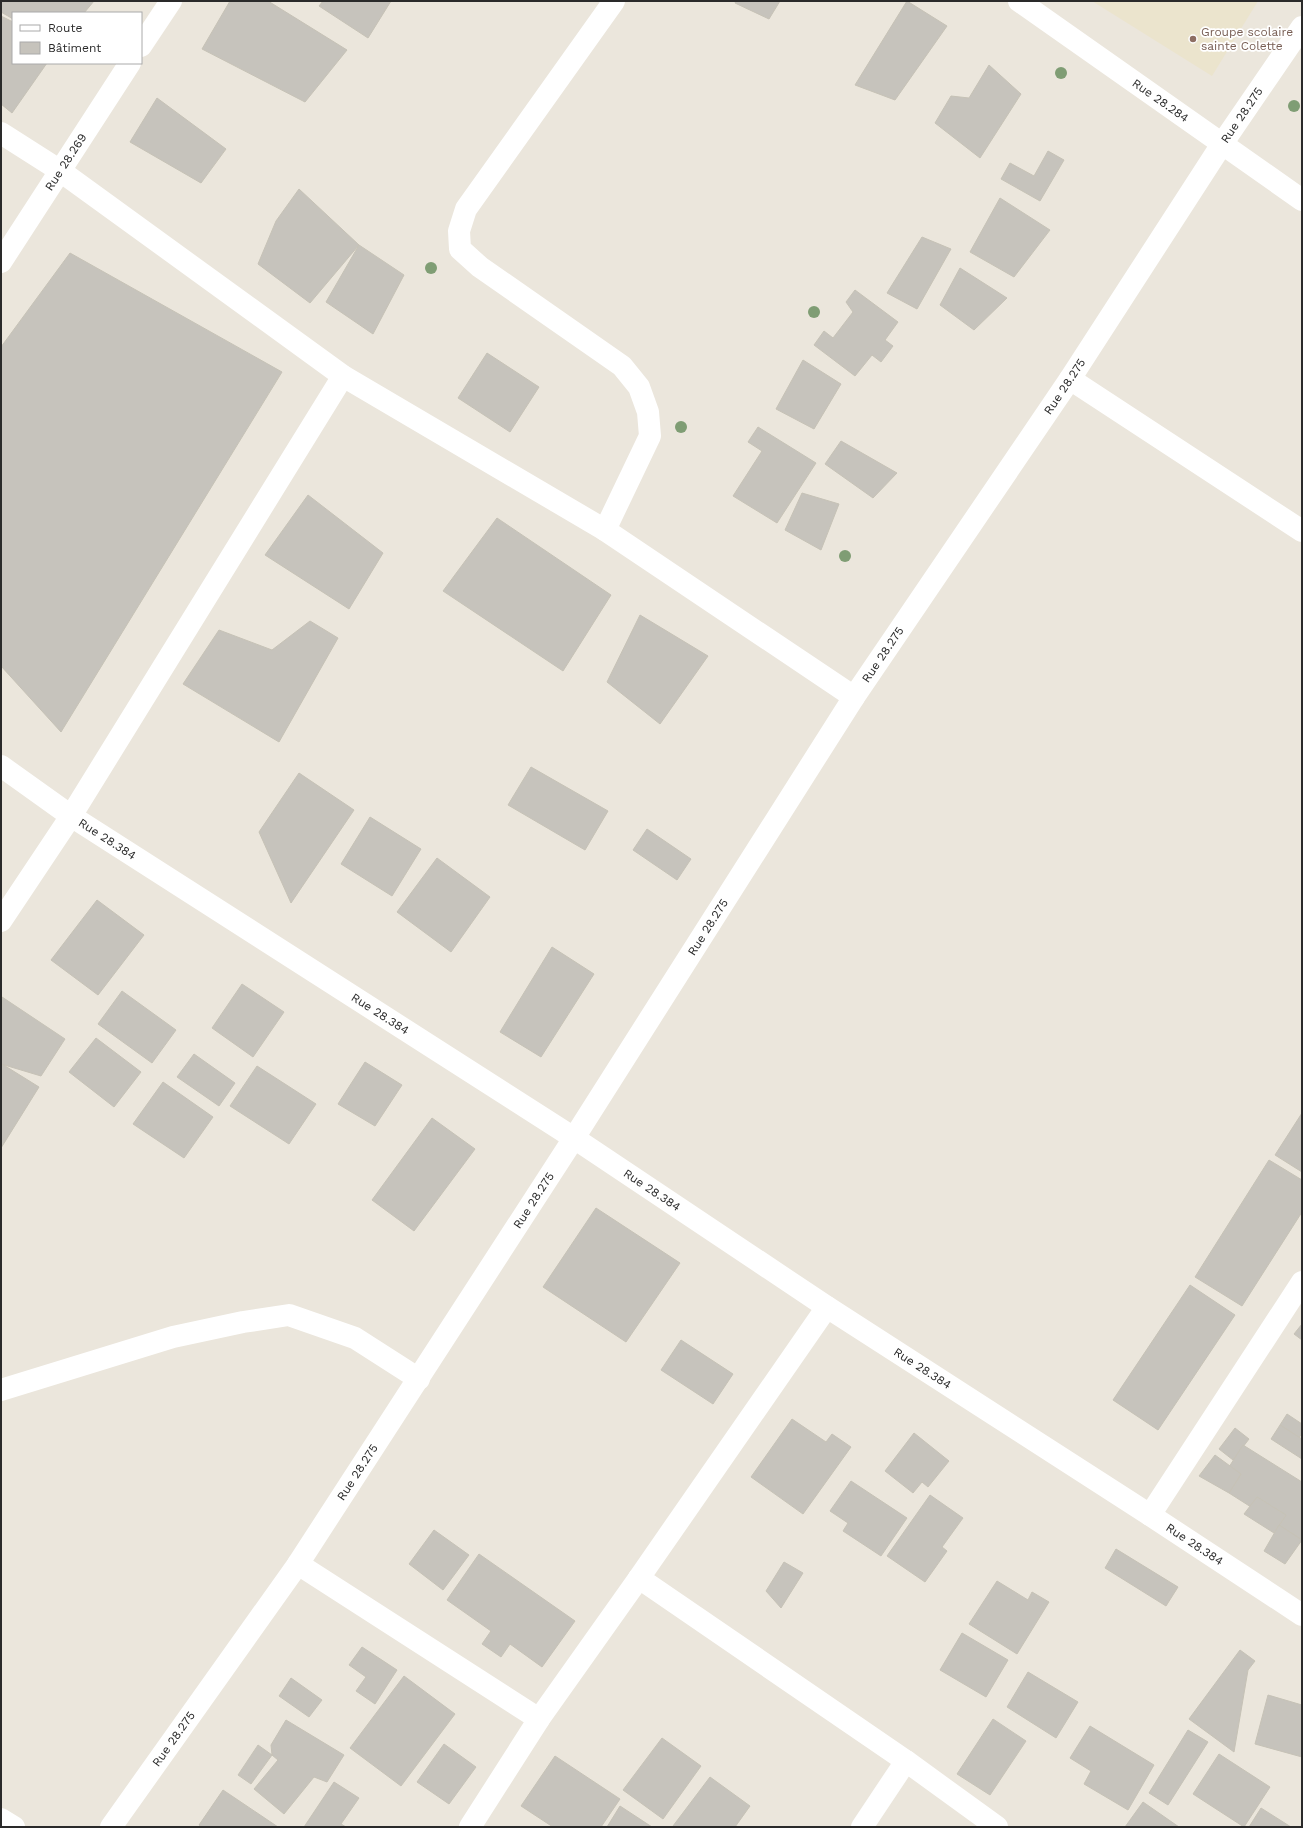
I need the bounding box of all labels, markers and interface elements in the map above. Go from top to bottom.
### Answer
legend [12,12,142,64]
text: Route [48,21,82,35]
place label: Groupe scolaire sainte Colette [1201,25,1293,53]
marker: Groupe scolaire sainte Colette [1188,34,1198,44]
text: Bâtiment [48,41,101,55]
street label: Rue 28.284 [1130,76,1191,125]
street label: Rue 28.275 [1218,85,1266,146]
street label: Rue 28.269 [42,131,89,193]
street label: Rue 28.275 [1041,356,1088,417]
street label: Rue 28.275 [859,624,907,685]
street label: Rue 28.384 [76,816,139,863]
street label: Rue 28.275 [685,896,731,958]
street label: Rue 28.384 [349,990,411,1037]
street label: Rue 28.384 [621,1166,683,1214]
street label: Rue 28.275 [510,1170,557,1231]
street label: Rue 28.384 [891,1345,954,1392]
street label: Rue 28.275 [334,1441,381,1503]
street label: Rue 28.384 [1163,1520,1226,1568]
street label: Rue 28.275 [149,1709,198,1769]

